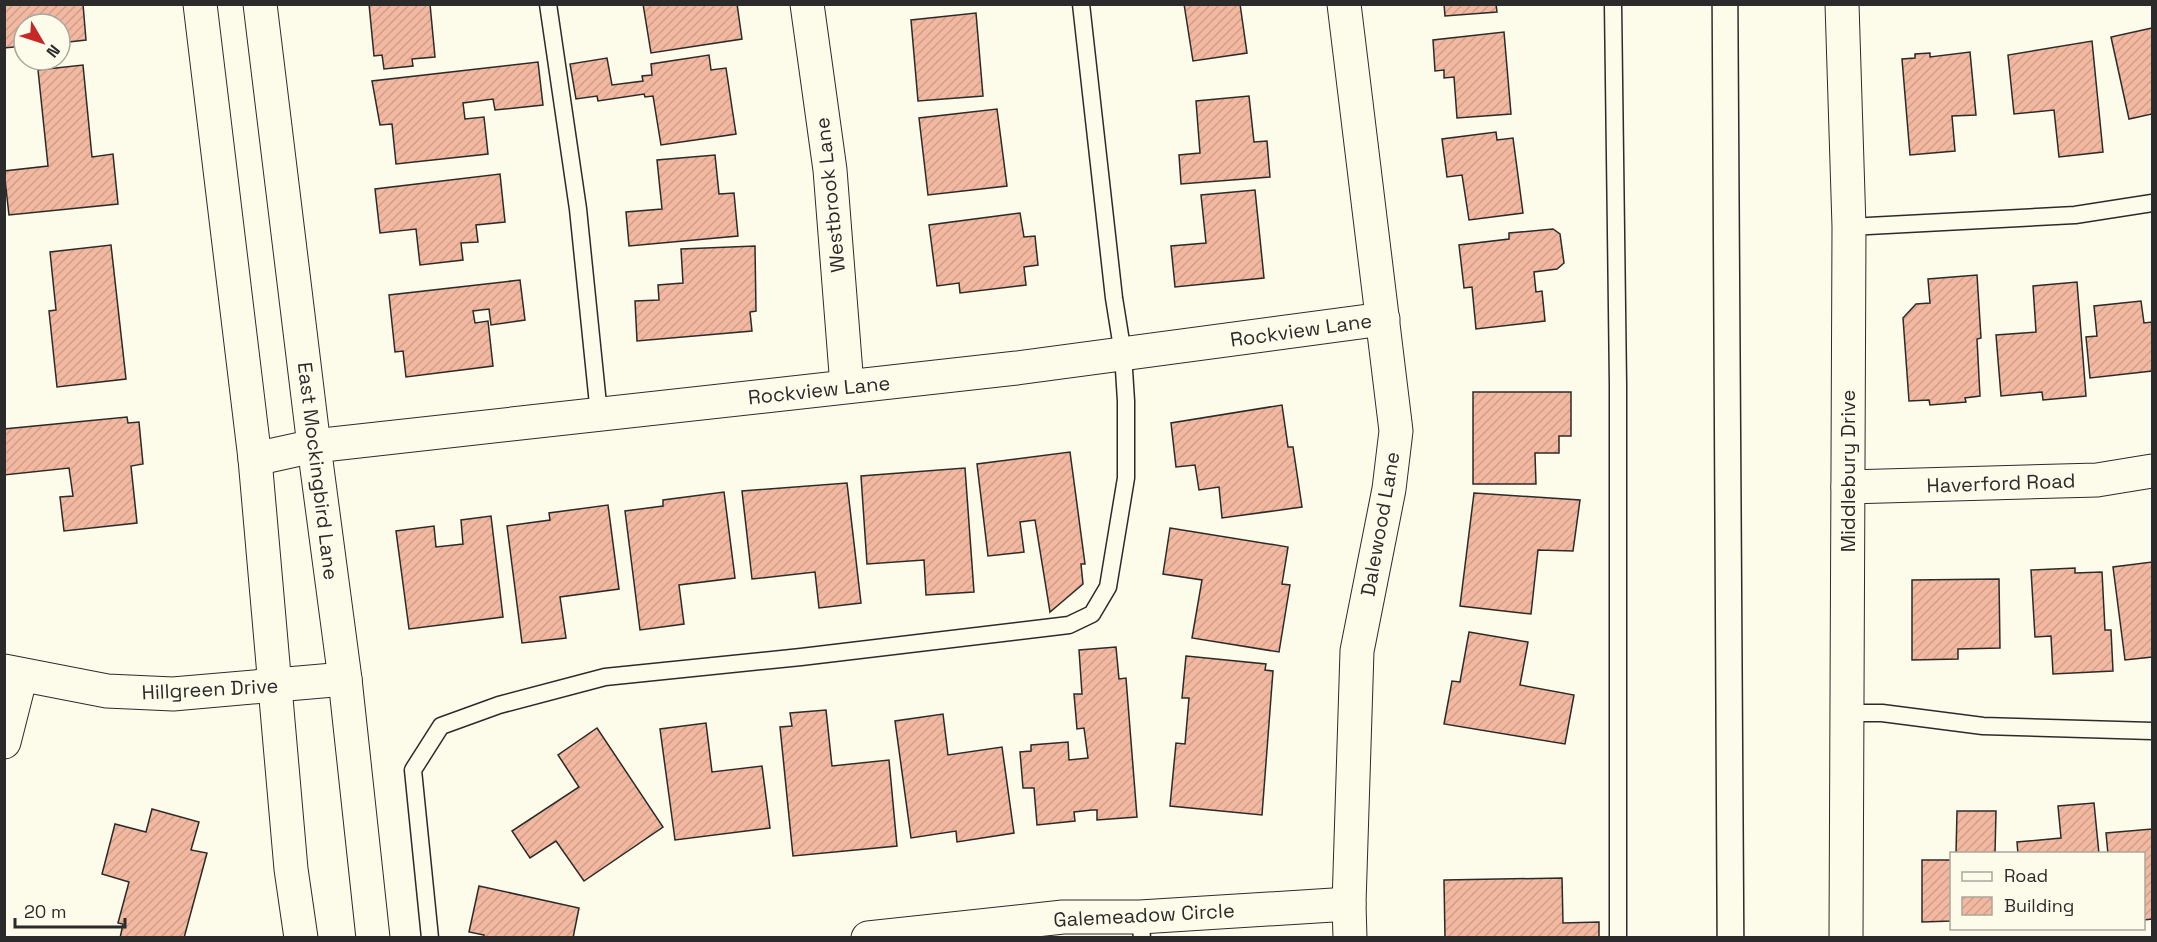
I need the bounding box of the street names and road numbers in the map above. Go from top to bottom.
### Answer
street label: Westbrook Lane [809,116,851,274]
street label: Rockview Lane [1229,307,1373,353]
street label: East Mockingbird Lane [292,361,344,581]
street label: Rockview Lane [747,370,891,410]
street label: Middlebury Drive [1835,390,1861,552]
street label: Dalewood Lane [1354,450,1406,598]
street label: Haverford Road [1926,467,2076,499]
street label: Hillgreen Drive [141,672,279,706]
street label: Galemeadow Circle [1053,897,1235,933]

